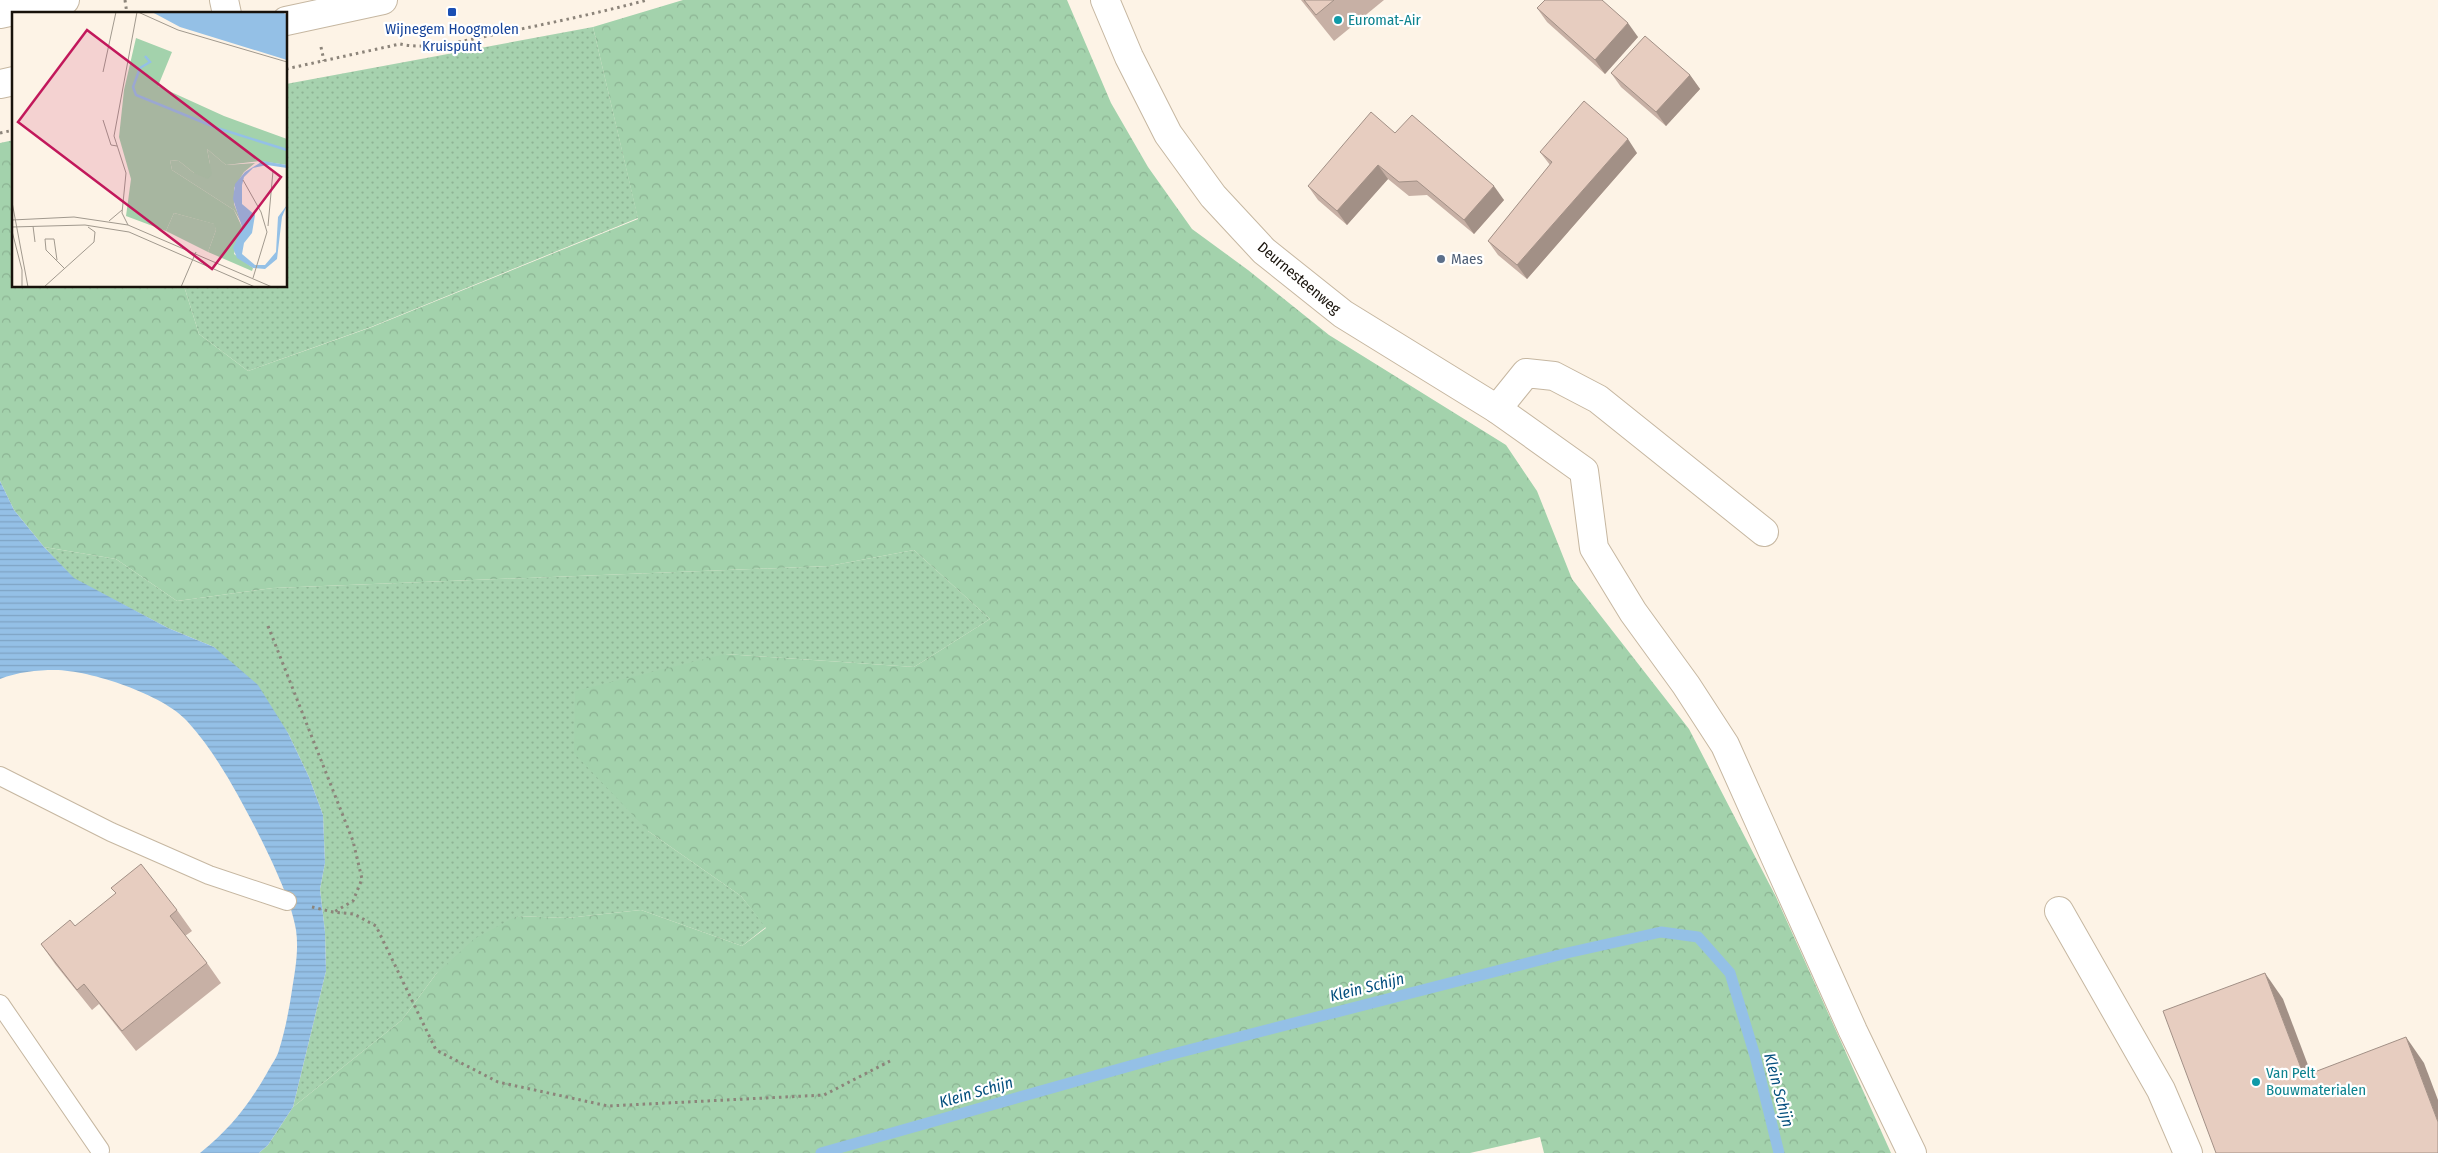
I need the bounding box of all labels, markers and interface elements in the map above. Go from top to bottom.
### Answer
marker: Wijnegem Hoogmolen Kruispunt [446,6,458,18]
place label: Euromat-Air [1348,11,1422,29]
inset map [12,12,288,288]
marker: Euromat-Air [1332,14,1344,26]
place label: Wijnegem Hoogmolen Kruispunt [385,20,519,55]
street label: Deurnesteenweg [1254,238,1344,318]
place label: Maes [1451,250,1483,268]
marker: Maes [1435,253,1447,265]
water label: Klein Schijn [1328,969,1406,1005]
water label: Klein Schijn [1760,1051,1798,1129]
place label: Van Pelt Bouwmaterialen [2266,1064,2366,1099]
water label: Klein Schijn [937,1072,1015,1112]
marker: Van Pelt Bouwmaterialen [2250,1076,2262,1088]

